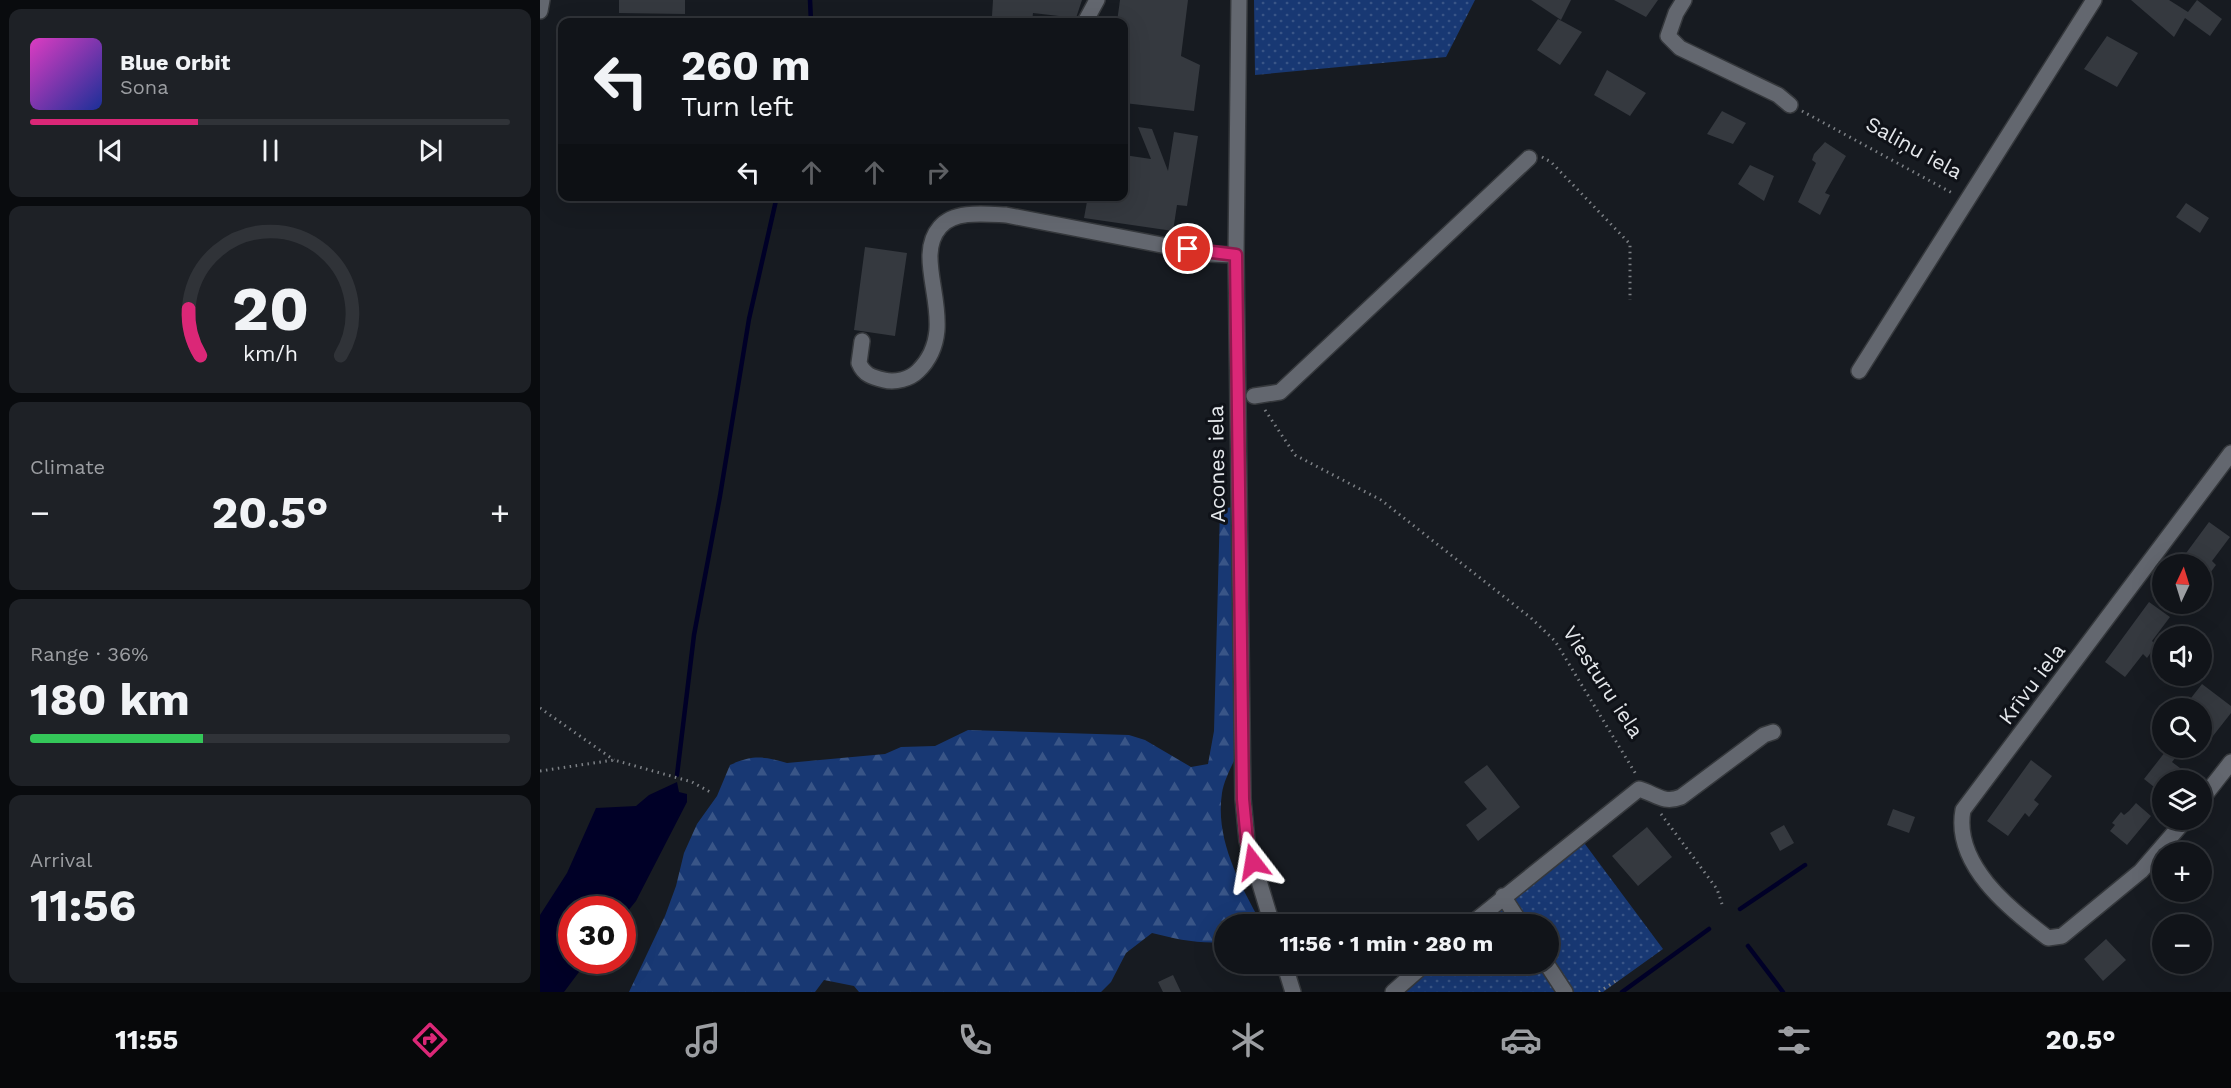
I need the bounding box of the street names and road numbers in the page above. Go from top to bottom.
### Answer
street label: Saliņu iela [1862,111,1967,184]
street label: Acones iela [1203,405,1230,523]
street label: Viesturu iela [1558,621,1649,743]
street label: Krīvu iela [1993,638,2070,729]

